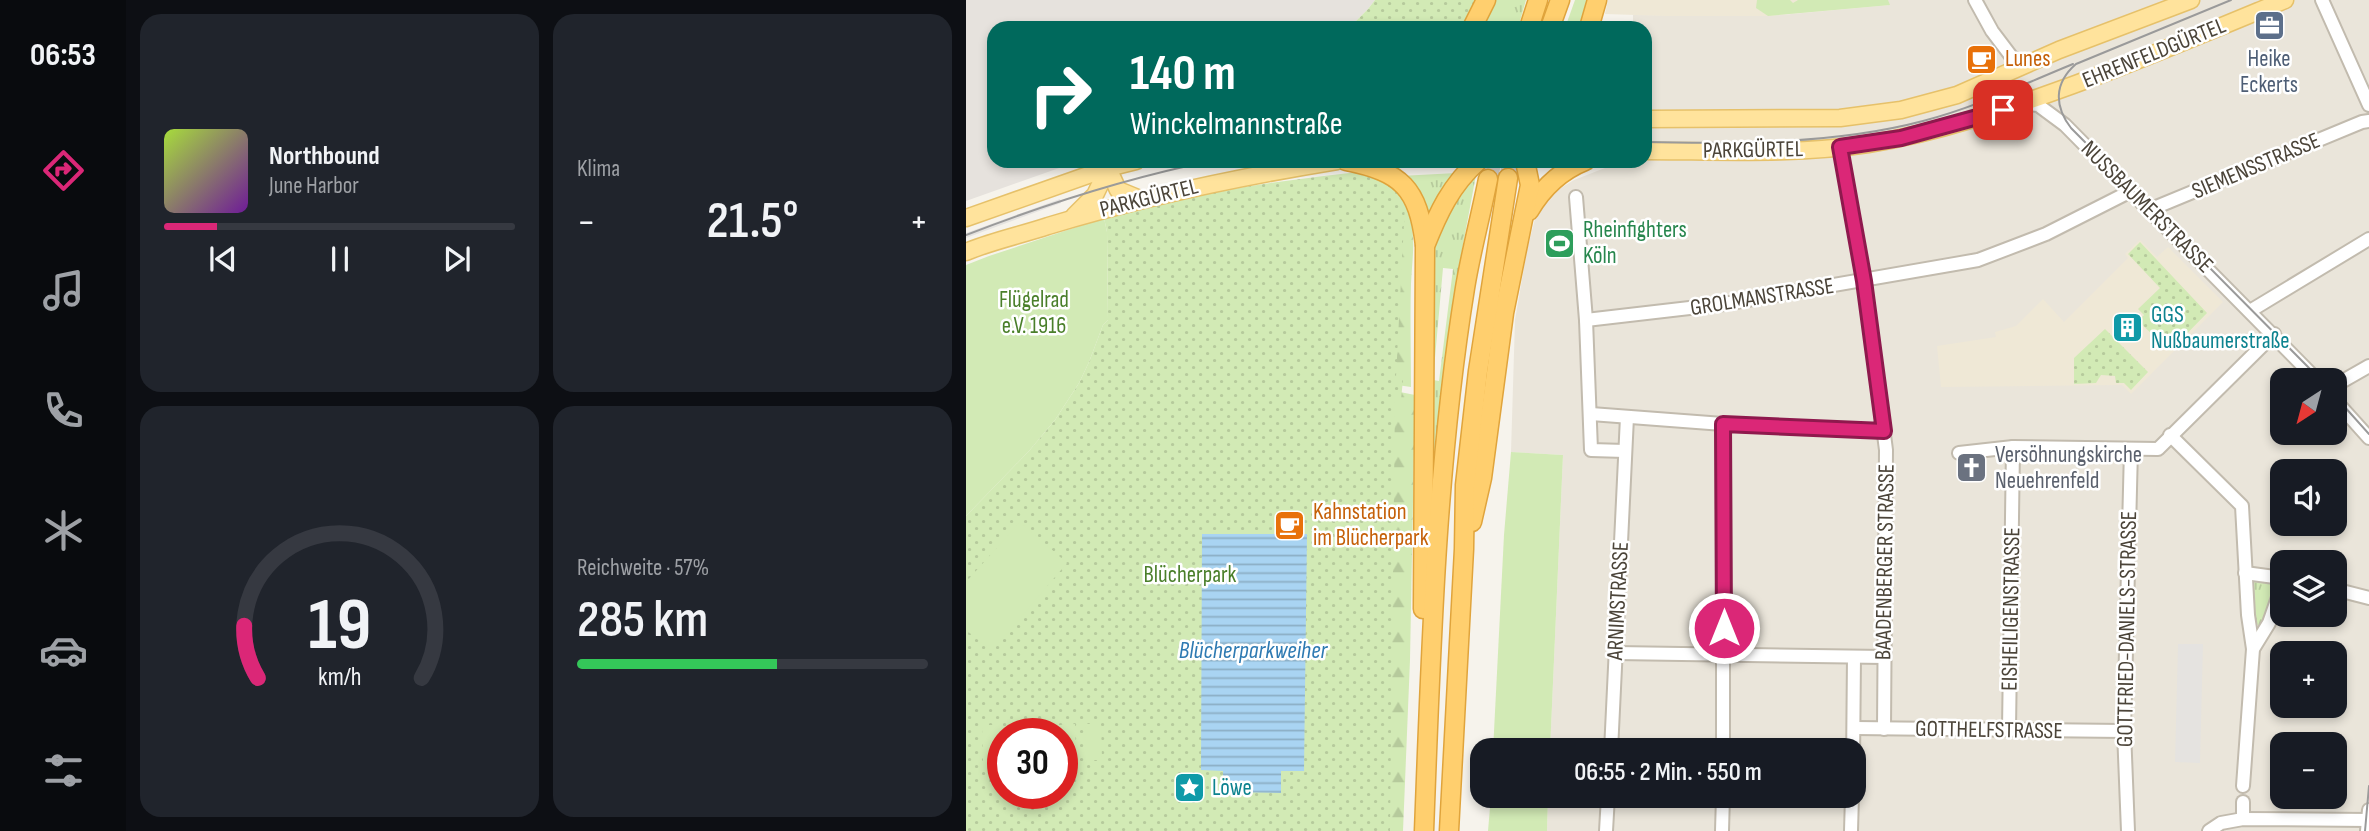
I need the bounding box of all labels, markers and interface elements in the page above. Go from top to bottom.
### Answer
office icon: Heike Eckerts [2252,8,2286,42]
street label: EHRENFELDGÜRTEL [2078,11,2230,94]
text: 06:53 [30,36,96,75]
cafe icon: Lunes [1965,42,1999,76]
text: 140 m [1130,45,1236,104]
place label: Lunes [2005,45,2050,73]
place label: Heike Eckerts [2240,45,2298,99]
icon: right [1015,49,1106,140]
pin [1973,80,2033,140]
icon: arrive [1984,91,2022,129]
text: Winckelmannstraße [1130,105,1343,144]
street label: SIEMENSSTRASSE [2188,126,2324,206]
street label: PARKGÜRTEL [1703,135,1804,165]
street label: NUSSBAUMERSTRASSE [2075,135,2219,279]
text: Northbound [269,141,380,172]
icon: directions [39,146,88,195]
text: Klima [577,155,620,183]
text: June Harbor [269,172,359,200]
street label: PARKGÜRTEL [1097,172,1202,224]
text: 21.5° [707,190,798,253]
text: − [577,200,596,245]
text: + [909,200,928,245]
place label: Rheinfighters Köln [1583,216,1687,270]
sports icon: Rheinfighters Köln [1543,226,1577,260]
icon: previous [204,240,242,278]
icon: pause [321,240,359,278]
icon: next [438,240,476,278]
icon: music [39,266,88,315]
street label: GROLMANSTRASSE [1688,272,1836,322]
park label: Flügelrad e.V. 1916 [999,286,1069,340]
place label: GGS Nußbaumerstraße [2151,301,2290,355]
building icon: GGS Nußbaumerstraße [2111,311,2145,345]
north arrow [2270,368,2347,444]
map controls [2270,368,2347,809]
icon: phone [39,386,88,435]
place label: Versöhnungskirche Neuehrenfeld [1995,441,2142,495]
church icon: Versöhnungskirche Neuehrenfeld [1955,451,1989,485]
button: sound [2270,459,2347,536]
street label: BAADENBERGER STRASSE [1869,464,1901,660]
place label: Kahnstation im Blücherpark [1313,498,1429,552]
icon: climate [39,506,88,555]
cafe icon: Kahnstation im Blücherpark [1273,508,1307,542]
street label: GOTTFRIED-DANIELS-STRASSE [2111,511,2143,747]
street label: EISHEILIGENSTRASSE [1996,527,2026,691]
street label: ARNIMSTRASSE [1601,541,1635,662]
button: layers [2270,550,2347,627]
text: Reichweite · 57% [577,554,709,582]
park label: Blücherpark [1144,561,1237,589]
text: 19 [308,582,371,670]
text: 285 km [577,589,708,652]
position arrow [1687,591,1761,665]
icon: car [39,626,88,675]
water label: Blücherparkweiher [1179,636,1328,665]
button: + [2270,641,2347,718]
text: km/h [318,661,361,692]
street label: GOTTHELFSTRASSE [1915,715,2063,745]
speed limit sign: 30 [987,718,1078,809]
button: − [2270,732,2347,809]
icon: filters [39,746,88,795]
text: 06:55 · 2 Min. · 550 m [1574,757,1762,788]
place icon: Löwe [1172,771,1206,805]
place label: Löwe [1212,774,1252,802]

